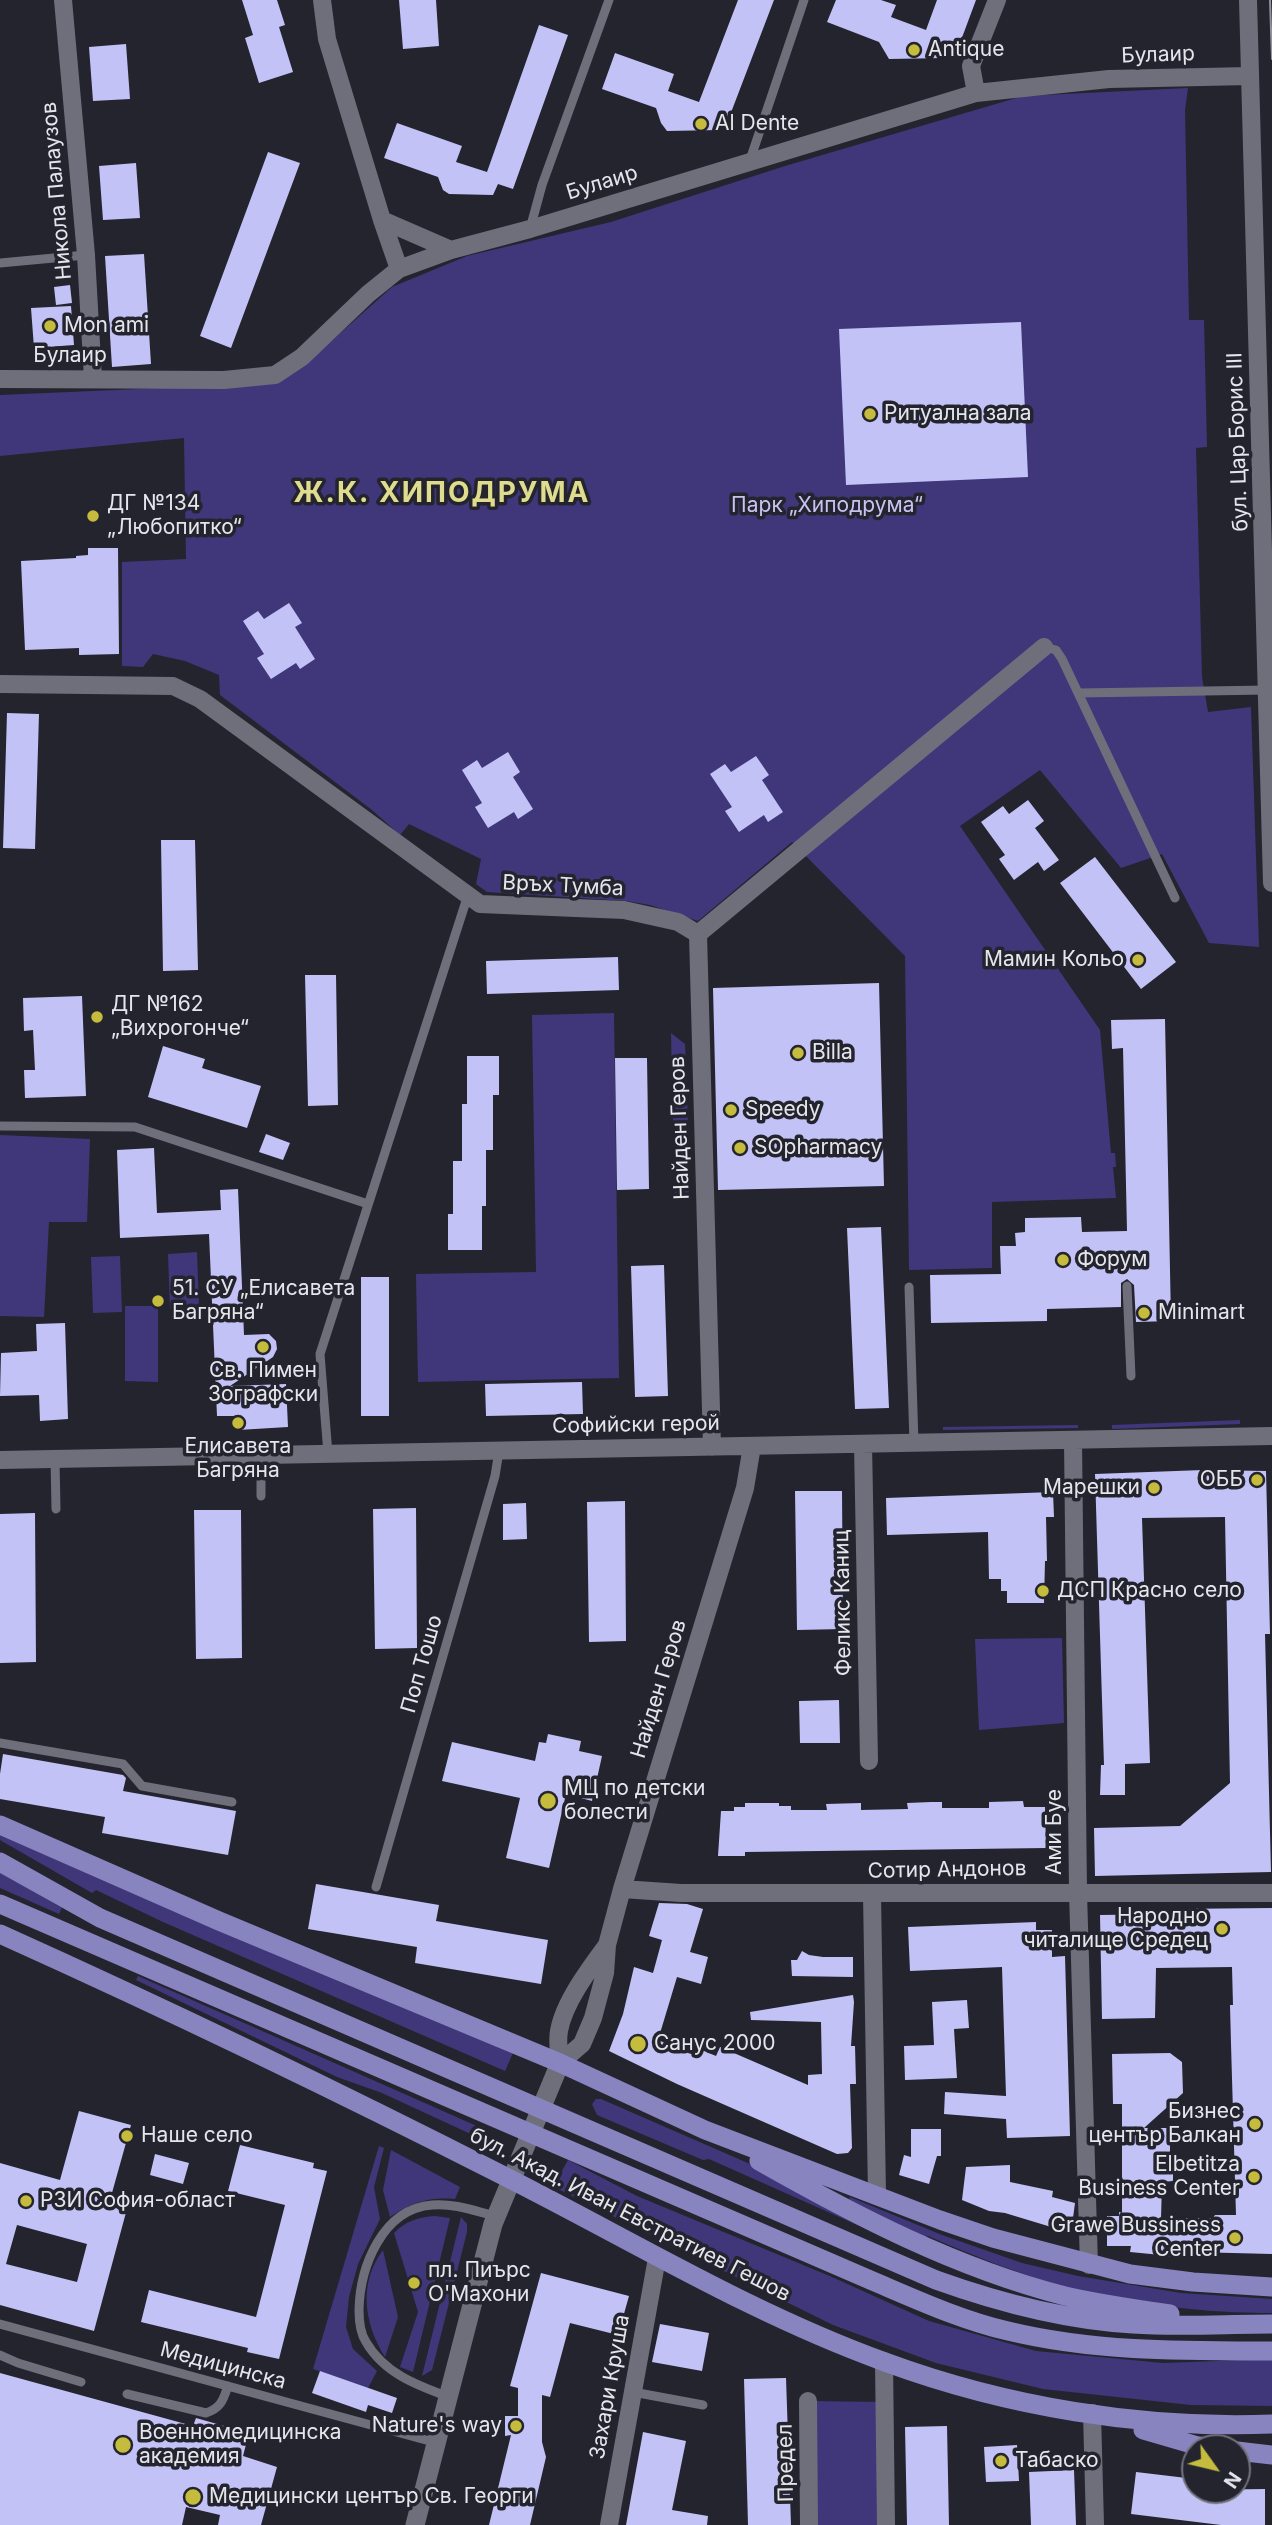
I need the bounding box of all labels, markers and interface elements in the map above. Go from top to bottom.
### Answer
place label: Antique [928,37,1004,63]
street label: Булаир [1121,41,1195,69]
marker: Antique [906,42,922,58]
street label: Никола Палаузов [37,101,77,281]
place label: Al Dente [715,111,799,137]
marker: Al Dente [693,116,709,132]
street label: Булаир [563,160,641,206]
place label: Mon ami [64,313,149,339]
marker: Mon ami [42,318,58,334]
street label: Булаир [33,343,107,369]
street label: бул. Цар Борис III [1222,352,1254,532]
place label: Ритуална зала [884,401,1032,427]
marker: Ритуална зала [862,406,878,422]
district label: Ж.К. ХИПОДРУМА [295,477,589,511]
place label: ДГ №134 „Любопитко“ [107,491,242,541]
park label: Парк „Хиподрума“ [731,493,923,519]
marker: ДГ №134 „Любопитко“ [85,508,101,524]
street label: Връх Тумба [502,870,624,902]
place label: Мамин Кольо [984,947,1124,973]
marker: Мамин Кольо [1130,952,1146,968]
place label: ДГ №162 „Вихрогонче“ [111,992,249,1042]
marker: ДГ №162 „Вихрогонче“ [89,1009,105,1025]
place label: Billa [812,1040,853,1066]
marker: Billa [790,1045,806,1061]
street label: Найден Геров [665,1056,695,1200]
place label: Speedy [745,1097,821,1123]
marker: Speedy [723,1102,739,1118]
place label: SOpharmacy [754,1135,882,1161]
marker: SOpharmacy [732,1140,748,1156]
place label: Форум [1077,1247,1147,1273]
marker: Форум [1055,1252,1071,1268]
place label: 51. СУ „Елисавета Багряна“ [172,1276,355,1326]
marker: 51. СУ „Елисавета Багряна“ [150,1293,166,1309]
place label: Minimart [1158,1300,1245,1326]
marker: Minimart [1136,1305,1152,1321]
marker: Св. Пимен Зографски [255,1339,271,1355]
place label: Св. Пимен Зографски [208,1358,318,1408]
street label: Софийски герой [552,1411,720,1439]
marker: Елисавета Багряна [230,1415,246,1431]
place label: Елисавета Багряна [185,1434,291,1484]
place label: ОББ [1200,1467,1243,1493]
marker: ОББ [1249,1472,1265,1488]
place label: Марешки [1043,1475,1140,1501]
marker: Марешки [1146,1480,1162,1496]
street label: Феликс Каниц [829,1530,857,1676]
place label: ДСП Красно село [1057,1578,1242,1604]
marker: ДСП Красно село [1035,1583,1051,1599]
street label: Поп Тошо [396,1612,448,1716]
street label: Найден Геров [626,1617,692,1761]
place label: МЦ по детски болести [564,1776,706,1826]
street label: Ами Буе [1042,1789,1068,1875]
marker: МЦ по детски болести [538,1791,558,1811]
street label: Сотир Андонов [867,1856,1027,1884]
place label: Народно читалище Средец [1023,1904,1208,1954]
marker: Народно читалище Средец [1214,1921,1230,1937]
place label: Санус 2000 [654,2031,775,2057]
marker: Санус 2000 [628,2034,648,2054]
place label: Бизнес център Балкан [1088,2099,1241,2149]
marker: Бизнес център Балкан [1247,2116,1263,2132]
place label: Наше село [141,2123,253,2149]
street label: бул. Акад. Иван Евстратиев Гешов [466,2123,794,2307]
marker: Наше село [119,2128,135,2144]
place label: Elbetitza Business Center [1078,2152,1240,2202]
marker: Elbetitza Business Center [1246,2169,1262,2185]
place label: РЗИ София-област [40,2188,235,2214]
marker: РЗИ София-област [18,2193,34,2209]
place label: Grawe Bussiness Center [1050,2213,1221,2263]
marker: Grawe Bussiness Center [1227,2230,1243,2246]
place label: пл. Пиърс О'Махони [428,2258,531,2308]
marker: пл. Пиърс О'Махони [406,2275,422,2291]
street label: Захари Круша [585,2313,635,2461]
street label: Медицинска [157,2337,289,2395]
place label: Nature's way [372,2413,502,2439]
marker: Nature's way [508,2418,524,2434]
place label: Военномедицинска академия [139,2420,342,2470]
street label: Предел [773,2424,799,2502]
north arrow [1181,2434,1251,2504]
marker: Военномедицинска академия [113,2435,133,2455]
place label: Табаско [1015,2448,1099,2474]
marker: Табаско [993,2453,1009,2469]
text: N [1219,2467,1246,2492]
place label: Медицински център Св. Георги [209,2484,534,2510]
marker: Медицински център Св. Георги [183,2487,203,2507]

